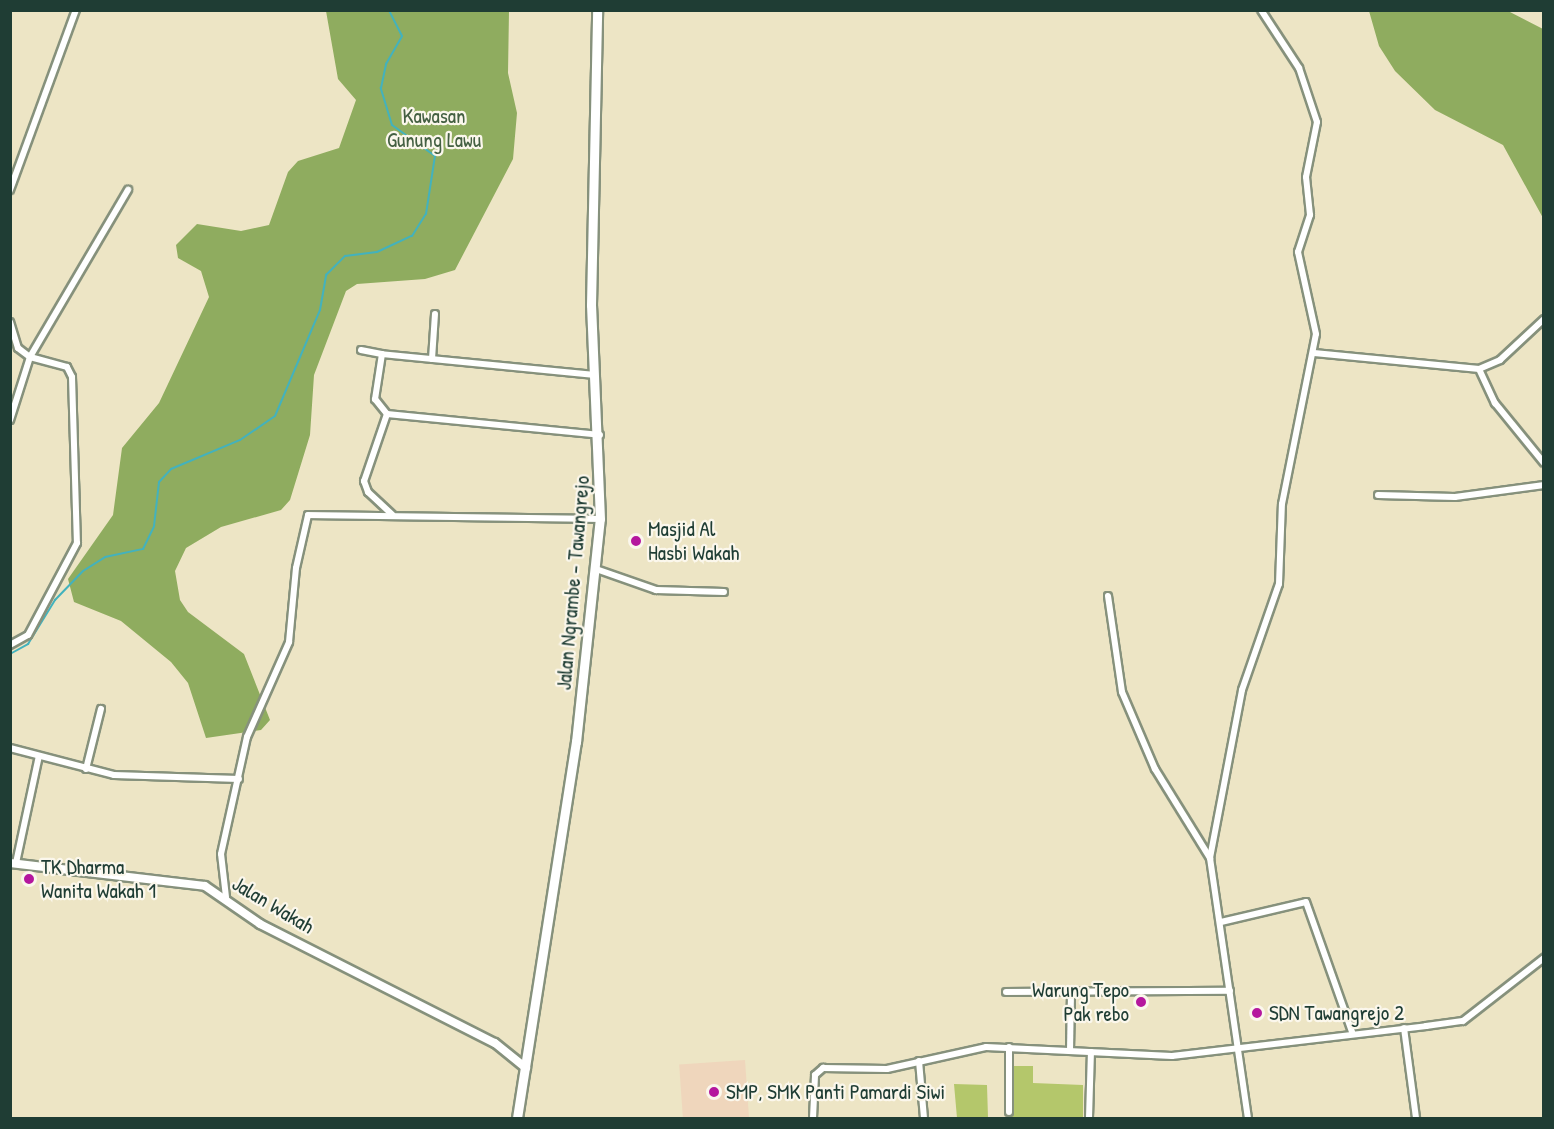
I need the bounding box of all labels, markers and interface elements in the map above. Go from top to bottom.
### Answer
park label: Kawasan Gunung Lawu [387,103,481,153]
street label: Jalan Ngrambe - Tawangrejo [551,475,595,691]
place label: Masjid Al Hasbi Wakah [648,516,739,566]
marker: Masjid Al Hasbi Wakah [629,534,643,548]
place label: TK Dharma Wanita Wakah 1 [41,854,156,904]
street label: Jalan Wakah [227,871,319,939]
marker: TK Dharma Wanita Wakah 1 [22,872,36,886]
place label: Warung Tepo Pak rebo [1032,977,1129,1027]
marker: Warung Tepo Pak rebo [1134,995,1148,1009]
place label: SDN Tawangrejo 2 [1269,1000,1404,1026]
marker: SDN Tawangrejo 2 [1250,1006,1264,1020]
place label: SMP, SMK Panti Pamardi Siwi [726,1079,945,1105]
marker: SMP, SMK Panti Pamardi Siwi [707,1085,721,1099]

